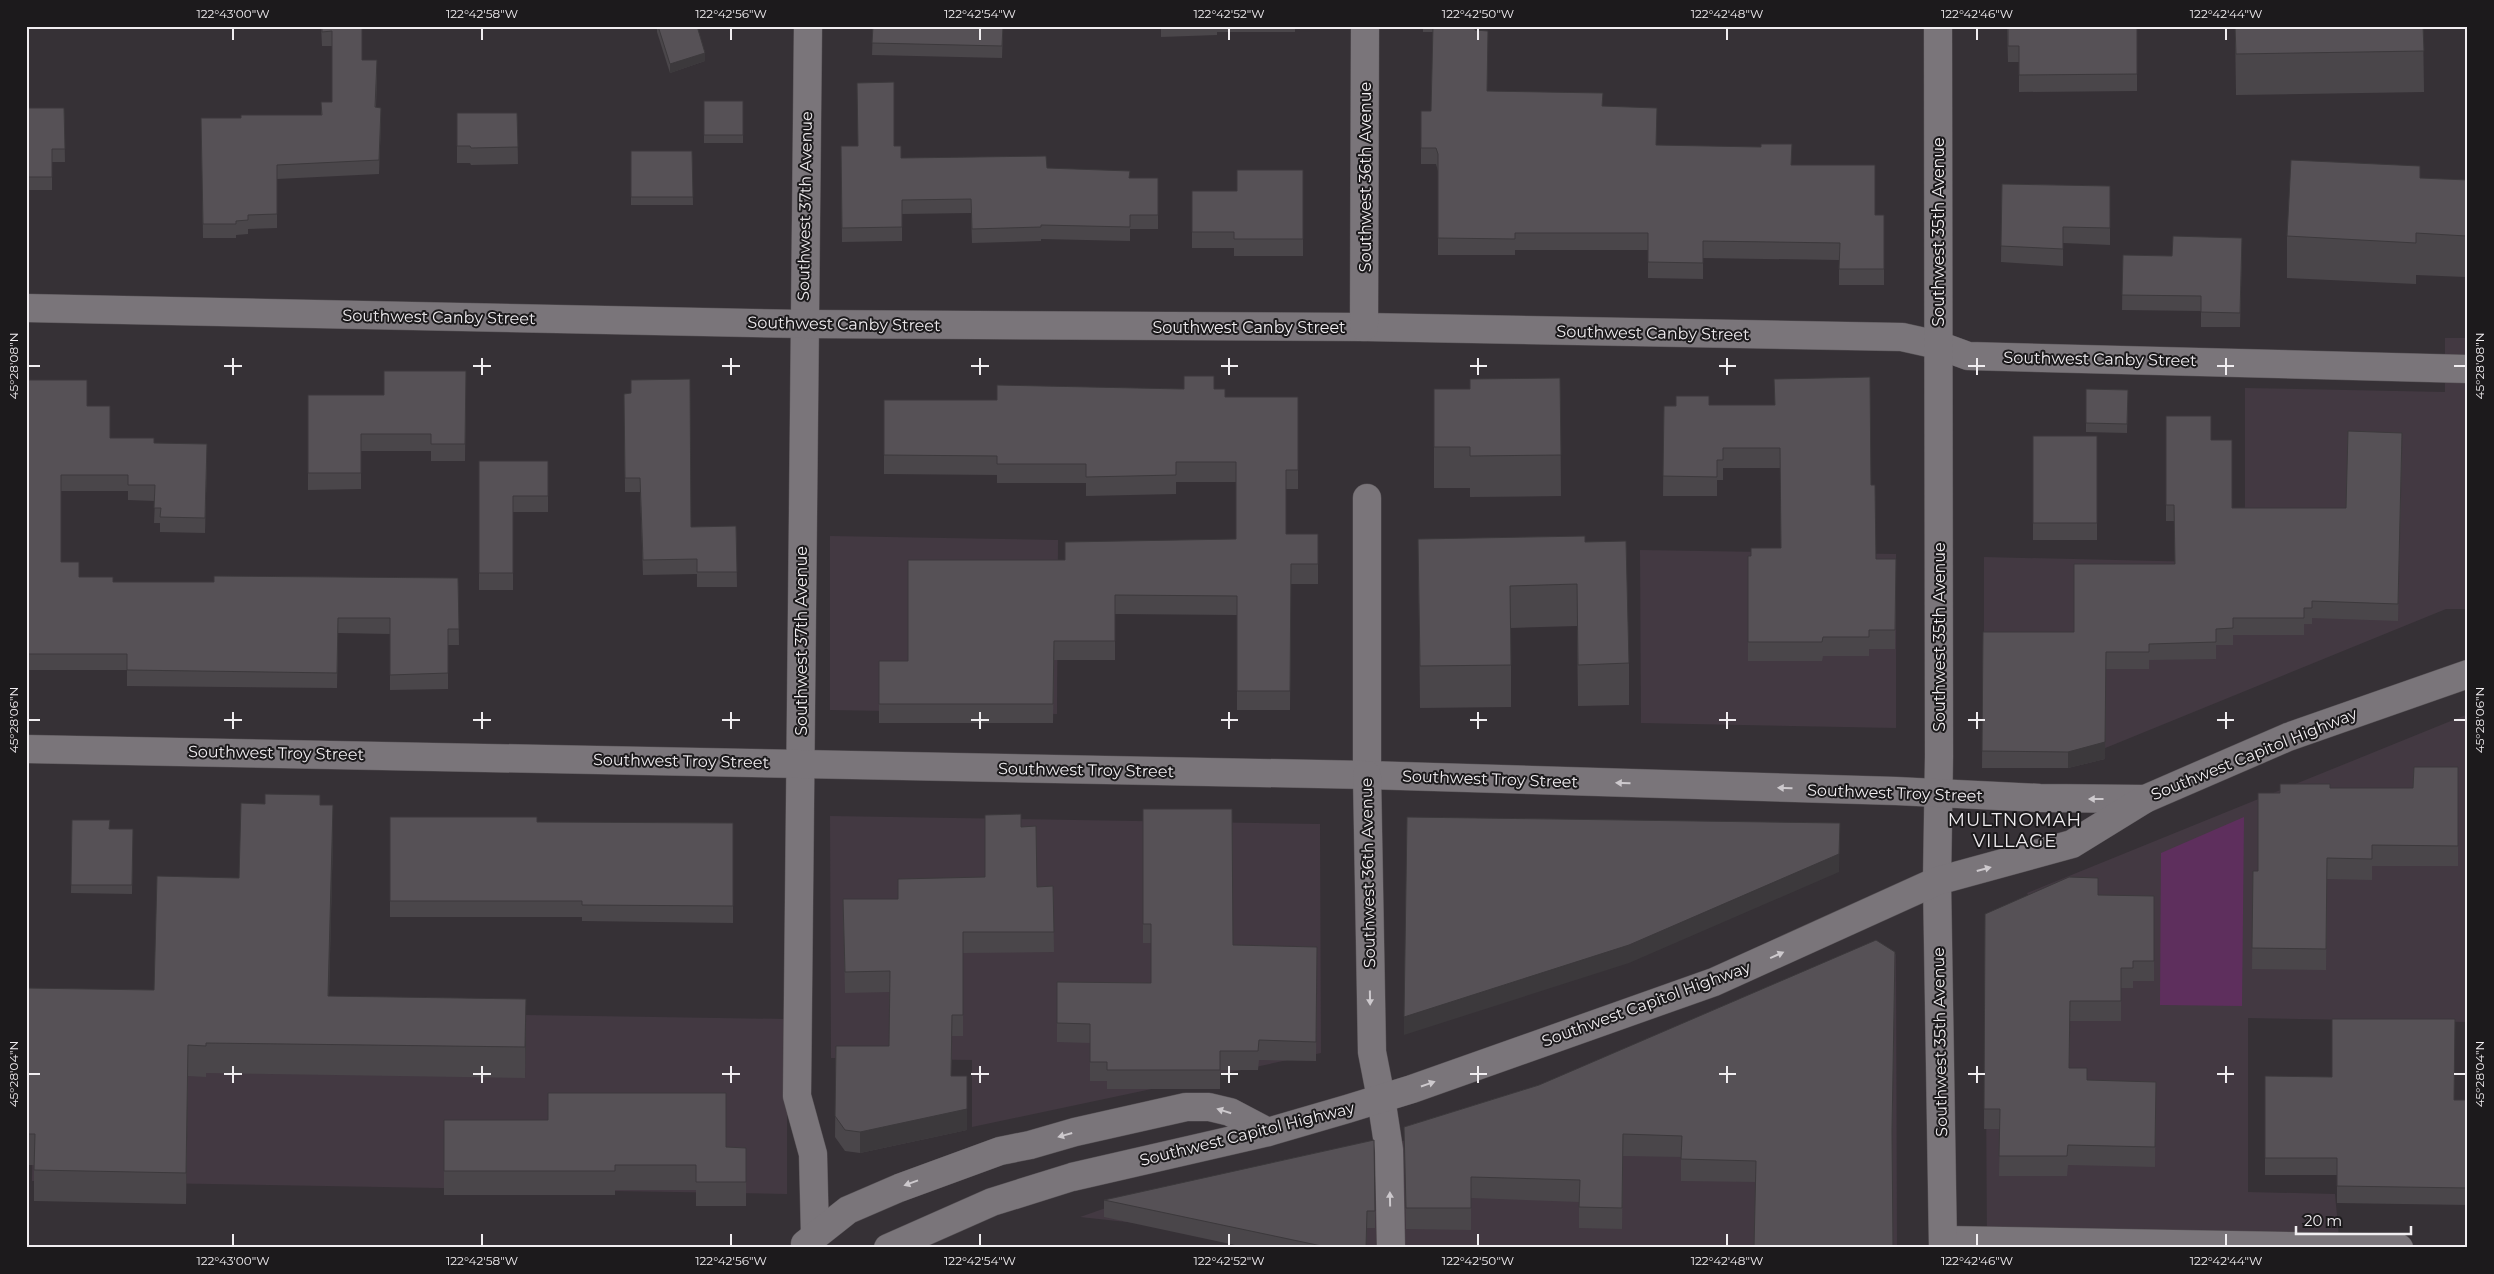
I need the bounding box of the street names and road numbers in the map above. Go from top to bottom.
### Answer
street label: Southwest 36th Avenue [1356,82,1375,272]
street label: Southwest 37th Avenue [794,111,816,301]
street label: Southwest 35th Avenue [1929,137,1948,327]
street label: Southwest Canby Street [342,306,536,328]
street label: Southwest Canby Street [747,313,941,335]
street label: Southwest Canby Street [1152,318,1346,337]
street label: Southwest Canby Street [1556,322,1750,344]
street label: Southwest Canby Street [2003,348,2197,370]
street label: Southwest 35th Avenue [1930,542,1949,732]
street label: Southwest 37th Avenue [792,546,811,736]
street label: Southwest Capitol Highway [2148,704,2360,804]
street label: Southwest Troy Street [188,742,365,764]
street label: Southwest Troy Street [593,750,770,772]
street label: Southwest Troy Street [998,759,1175,781]
street label: Southwest Troy Street [1402,766,1579,792]
street label: Southwest 36th Avenue [1357,778,1379,968]
street label: Southwest Troy Street [1807,780,1984,806]
street label: Southwest 35th Avenue [1929,947,1951,1137]
street label: Southwest Capitol Highway [1539,957,1753,1051]
street label: Southwest Capitol Highway [1138,1098,1357,1170]

